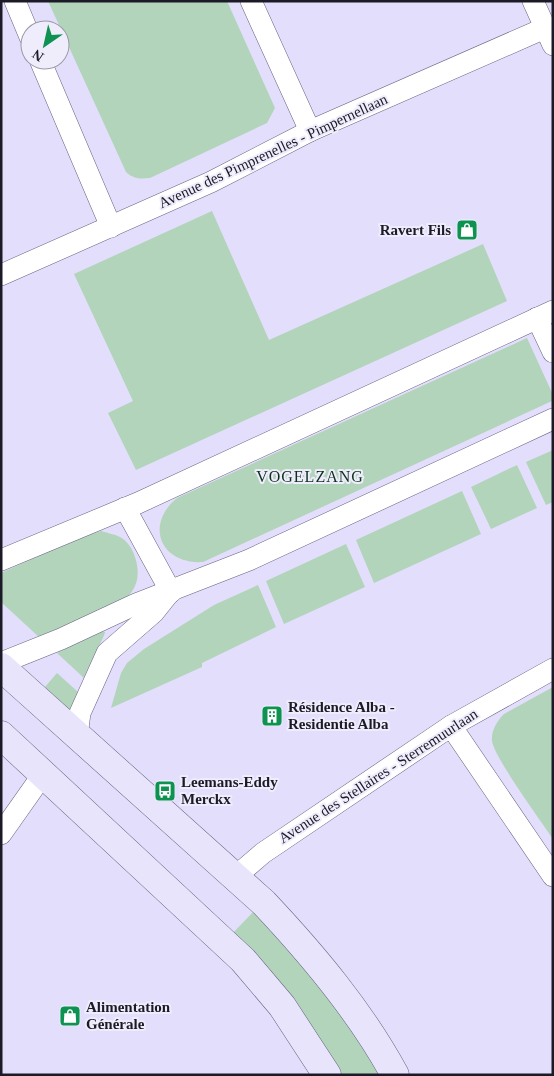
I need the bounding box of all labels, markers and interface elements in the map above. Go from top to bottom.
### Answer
north arrow [20,20,70,70]
text: N [30,46,46,64]
street label: Avenue des Pimprenelles - Pimpernellaan [156,91,390,211]
shop icon: Ravert Fils [455,218,479,242]
place label: Ravert Fils [380,222,451,238]
district label: VOGELZANG [256,468,364,485]
place label: Résidence Alba - Residentie Alba [288,699,395,732]
building icon: Résidence Alba - Residentie Alba [260,704,284,728]
street label: Avenue des Stellaires - Sterremuurlaan [276,705,481,846]
place label: Leemans-Eddy Merckx [181,774,278,807]
bus stop icon: Leemans-Eddy Merckx [153,779,177,803]
place label: Alimentation Générale [86,999,171,1032]
shop icon: Alimentation Générale [58,1004,82,1028]

